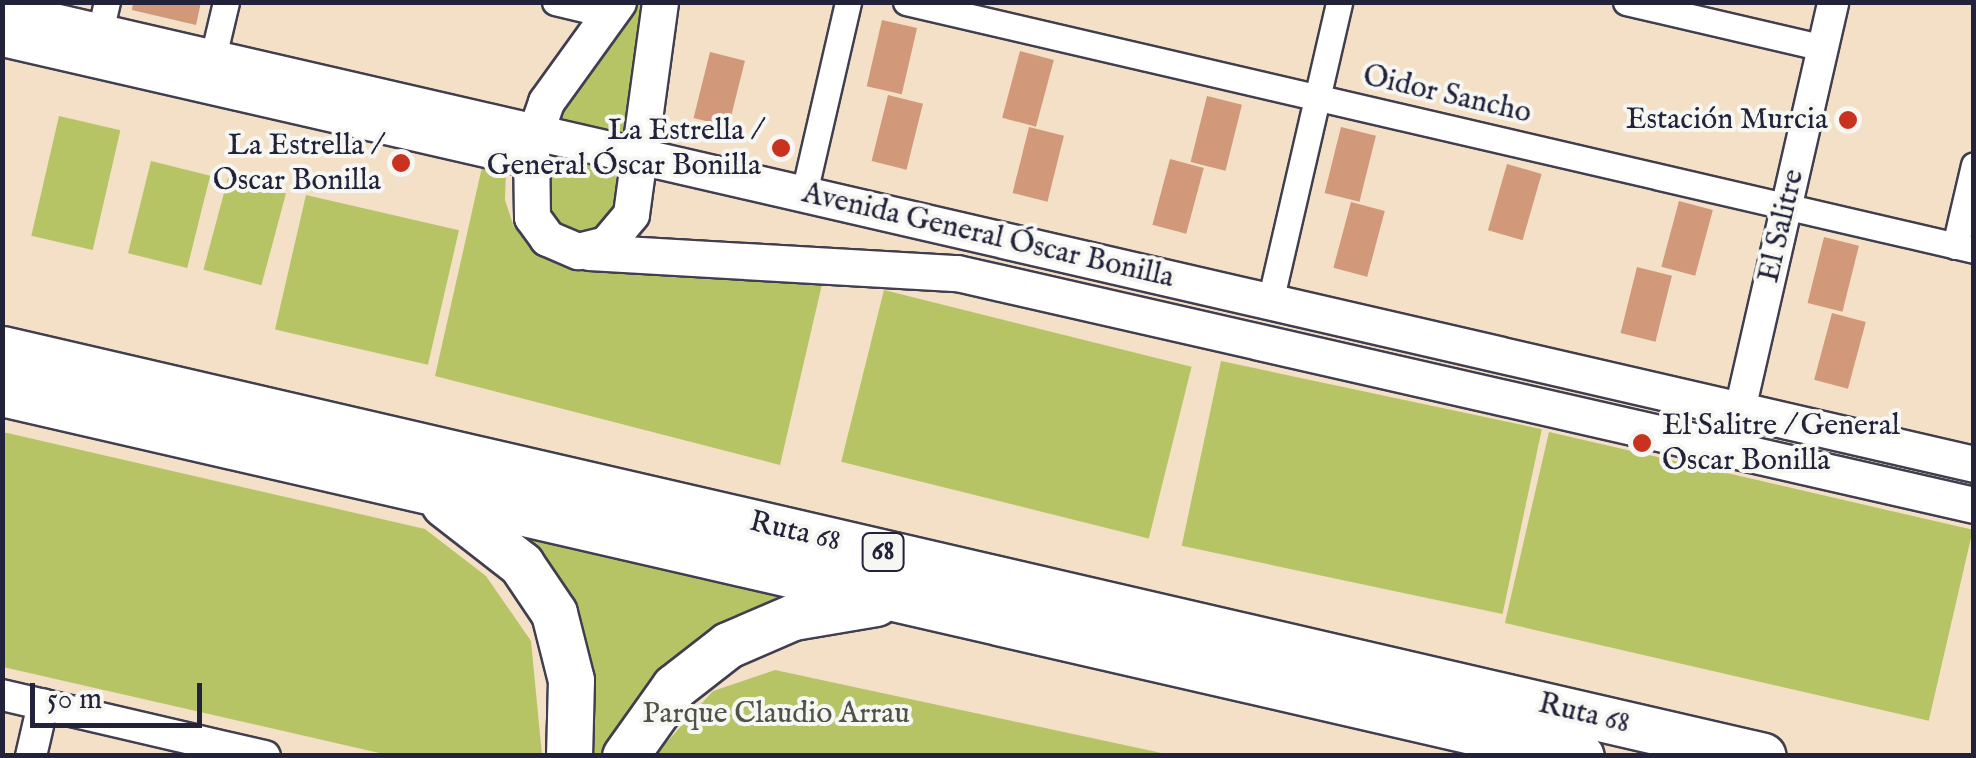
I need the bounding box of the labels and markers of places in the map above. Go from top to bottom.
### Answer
place label: Estación Murcia [1626,102,1828,138]
marker: Estación Murcia [1837,109,1859,131]
place label: La Estrella / General Óscar Bonilla [487,113,761,184]
place label: La Estrella / Oscar Bonilla [213,128,381,198]
marker: La Estrella / General Óscar Bonilla [770,137,792,159]
marker: La Estrella / Oscar Bonilla [390,152,412,174]
place label: El Salitre / General Oscar Bonilla [1662,408,1900,478]
marker: El Salitre / General Oscar Bonilla [1631,432,1653,454]

